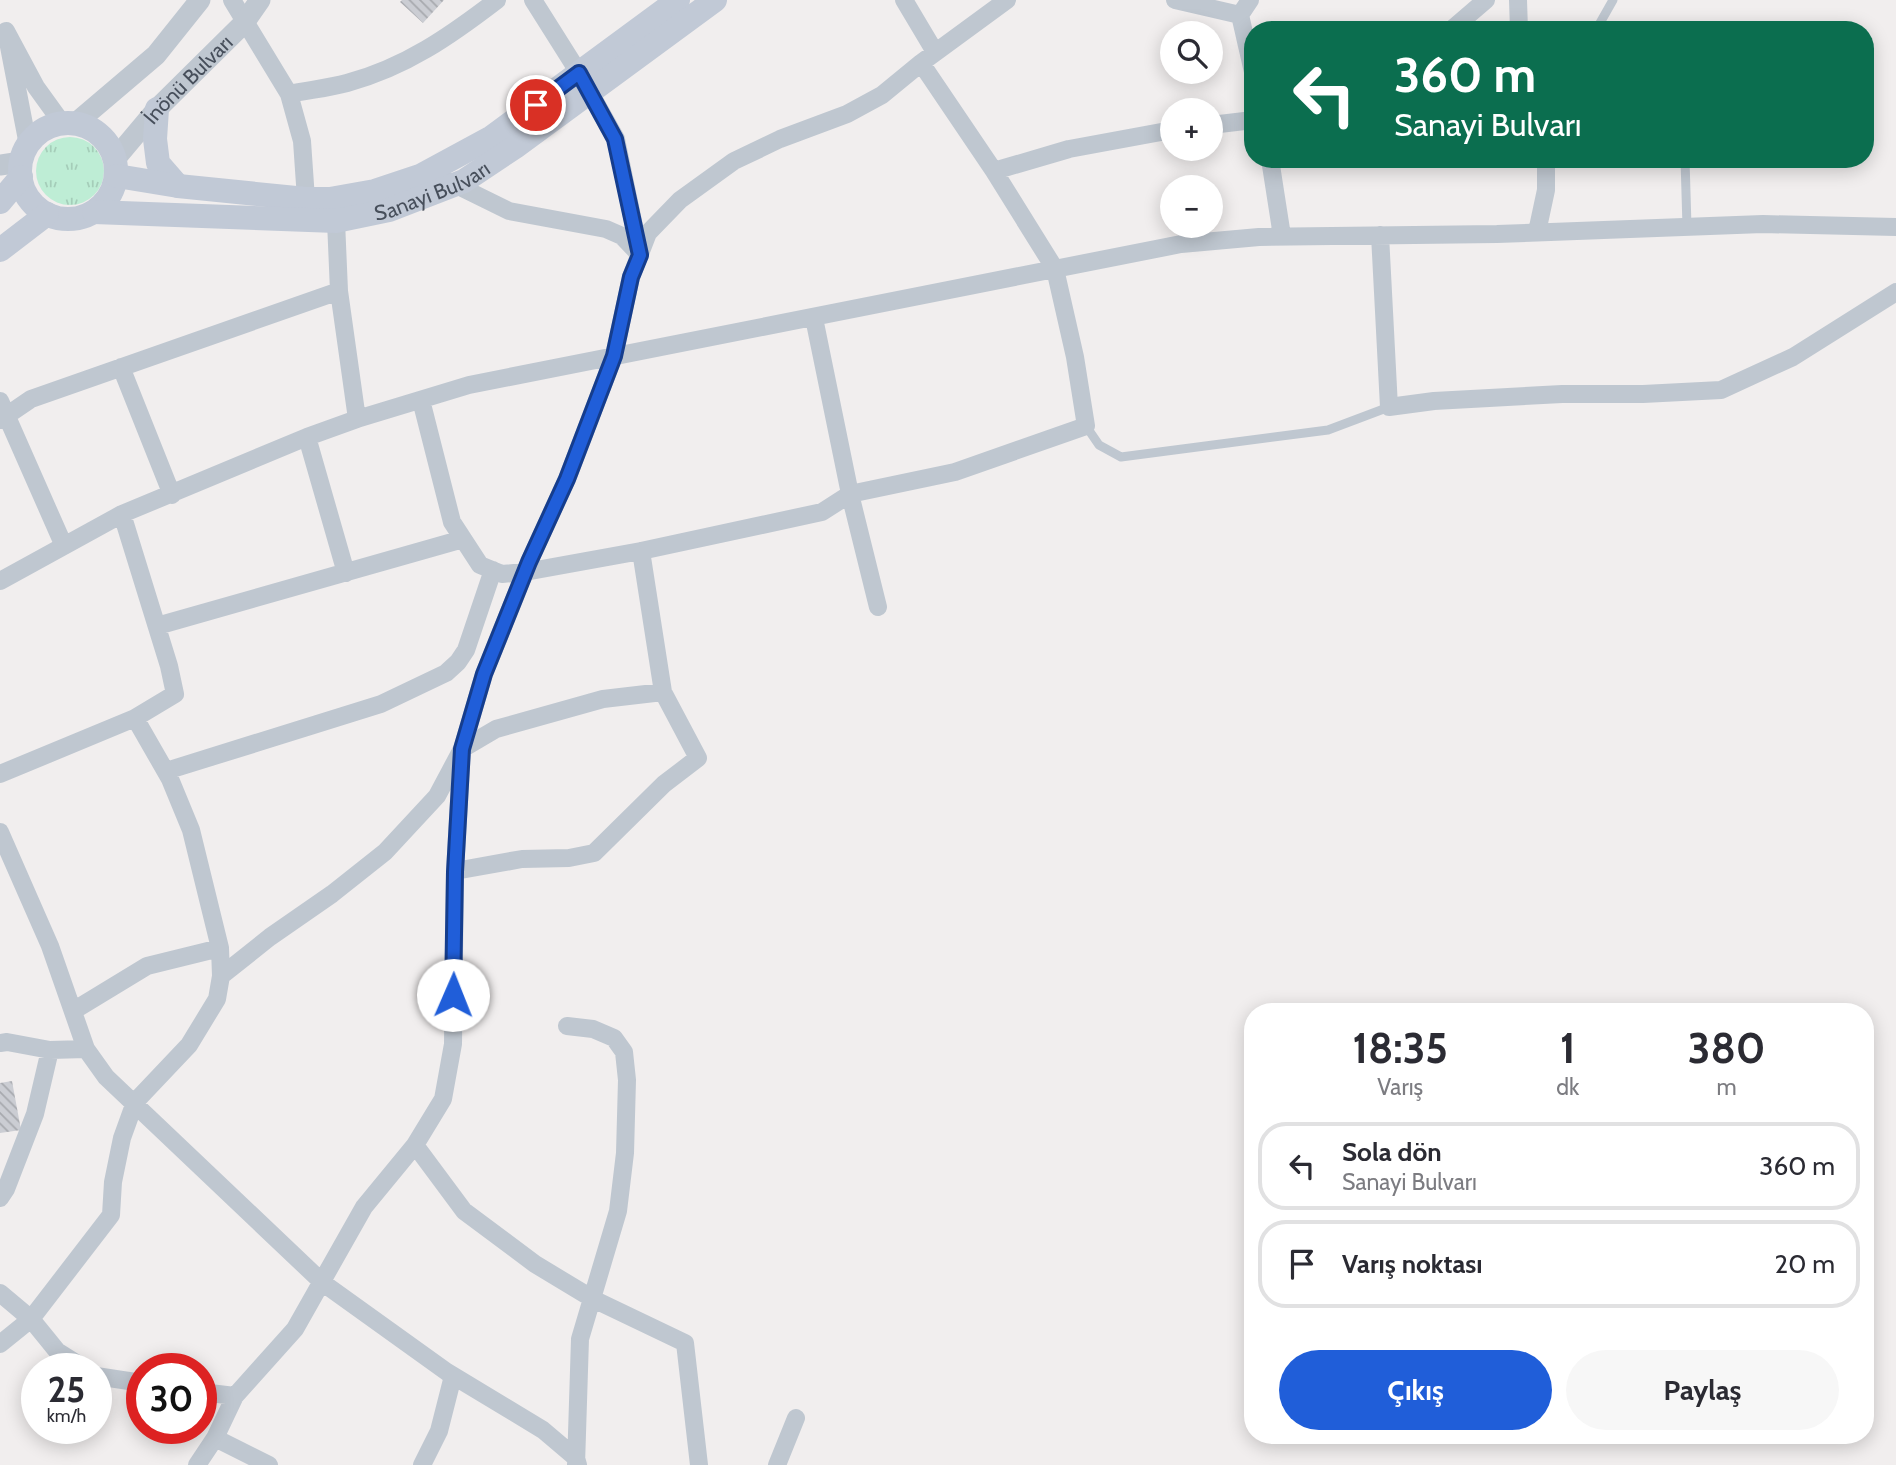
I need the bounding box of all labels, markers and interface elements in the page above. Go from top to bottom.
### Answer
map controls [1160,21,1223,238]
button: search [1160,21,1223,84]
street label: İnönü Bulvarı [138,29,237,129]
text: 360 m [1394,45,1536,104]
icon: left [1279,49,1370,140]
pin [506,75,566,135]
icon: arrive [517,86,555,124]
button: + [1160,98,1223,161]
text: Sanayi Bulvarı [1394,105,1582,144]
street label: Sanayi Bulvarı [372,155,494,225]
button: − [1160,175,1223,238]
position arrow [416,958,490,1032]
text: 18:35 [1352,1022,1448,1074]
text: 1 [1560,1022,1576,1074]
text: 380 [1688,1022,1766,1074]
text: Varış [1377,1073,1423,1101]
text: dk [1556,1073,1579,1101]
text: m [1717,1073,1737,1101]
text: Sola dön [1342,1136,1442,1168]
icon: left [1283,1147,1321,1185]
text: 360 m [1759,1150,1835,1182]
text: Sanayi Bulvarı [1342,1168,1477,1196]
icon: arrive [1283,1245,1321,1283]
text: Varış noktası [1342,1248,1483,1280]
text: 20 m [1775,1248,1835,1280]
button: Çıkış [1279,1350,1552,1430]
button: Paylaş [1566,1350,1839,1430]
speed limit sign: 30 [126,1353,217,1444]
text: 25 [48,1368,85,1411]
text: km/h [47,1405,86,1427]

